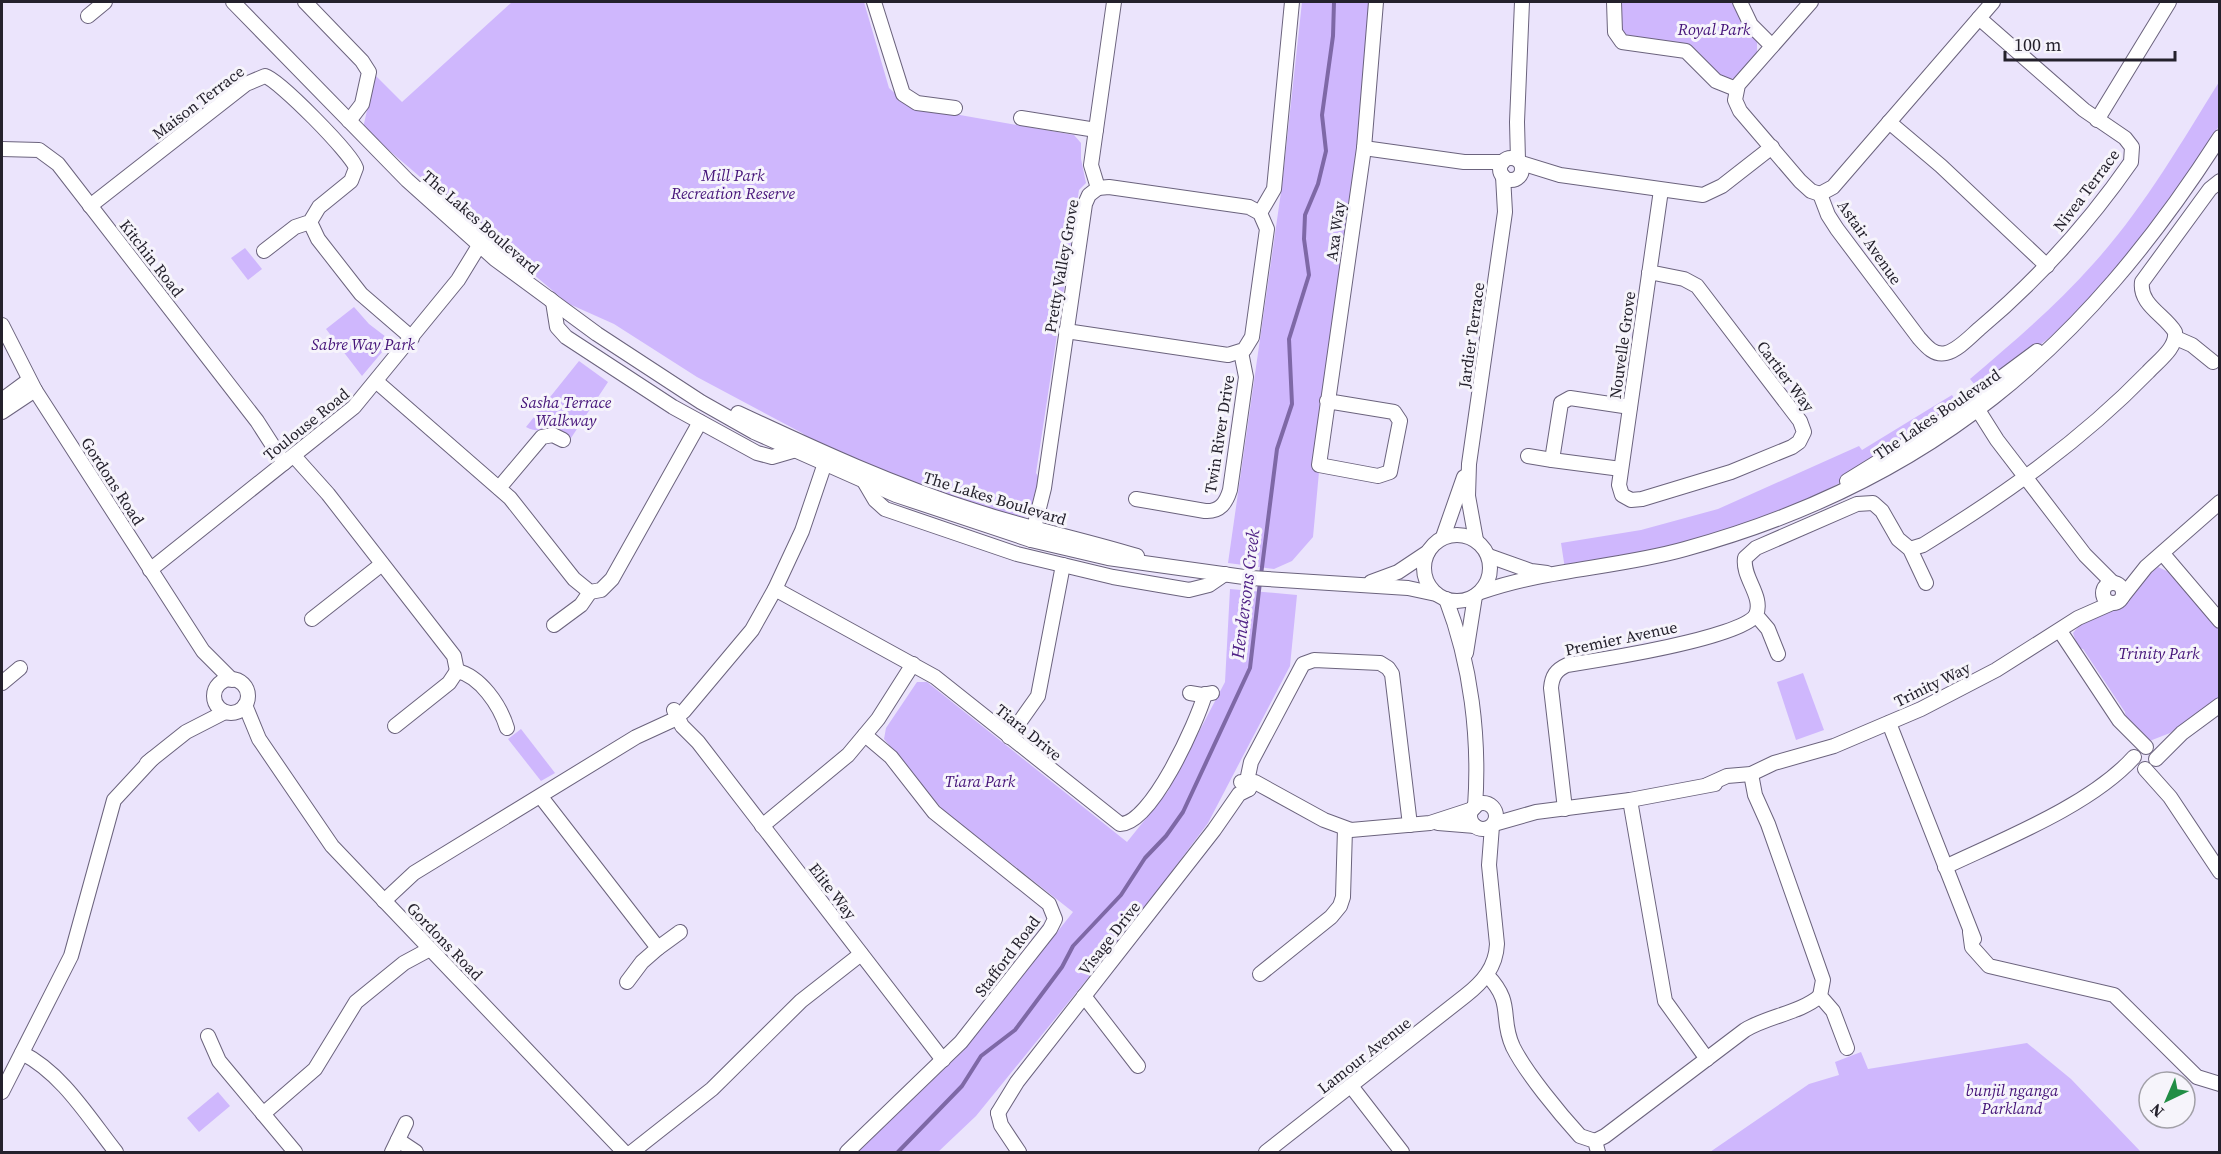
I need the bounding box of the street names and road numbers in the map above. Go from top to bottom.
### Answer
street label: Maison Terrace [147,60,249,144]
street label: Nivea Terrace [2048,144,2124,236]
street label: The Lakes Boulevard [418,165,544,279]
street label: Astair Avenue [1833,195,1907,289]
street label: Pretty Valley Grove [1038,197,1084,335]
street label: Axa Way [1320,199,1350,263]
street label: Kitchin Road [115,215,189,301]
street label: Jardier Terrace [1453,281,1489,390]
street label: Nouvelle Grove [1604,290,1640,400]
street label: Cartier Way [1752,336,1820,417]
street label: The Lakes Boulevard [1869,363,2005,465]
street label: Twin River Drive [1199,373,1239,495]
street label: Toulouse Road [259,383,353,465]
street label: Gordons Road [76,433,150,529]
street label: The Lakes Boulevard [921,466,1069,530]
street label: Premier Avenue [1563,615,1679,661]
street label: Trinity Way [1890,656,1975,712]
street label: Tiara Drive [991,698,1067,766]
street label: Elite Way [804,858,863,925]
street label: Visage Drive [1073,896,1145,980]
street label: Gordons Road [402,897,488,985]
street label: Stafford Road [969,911,1045,1001]
street label: Lamour Avenue [1313,1012,1415,1098]

